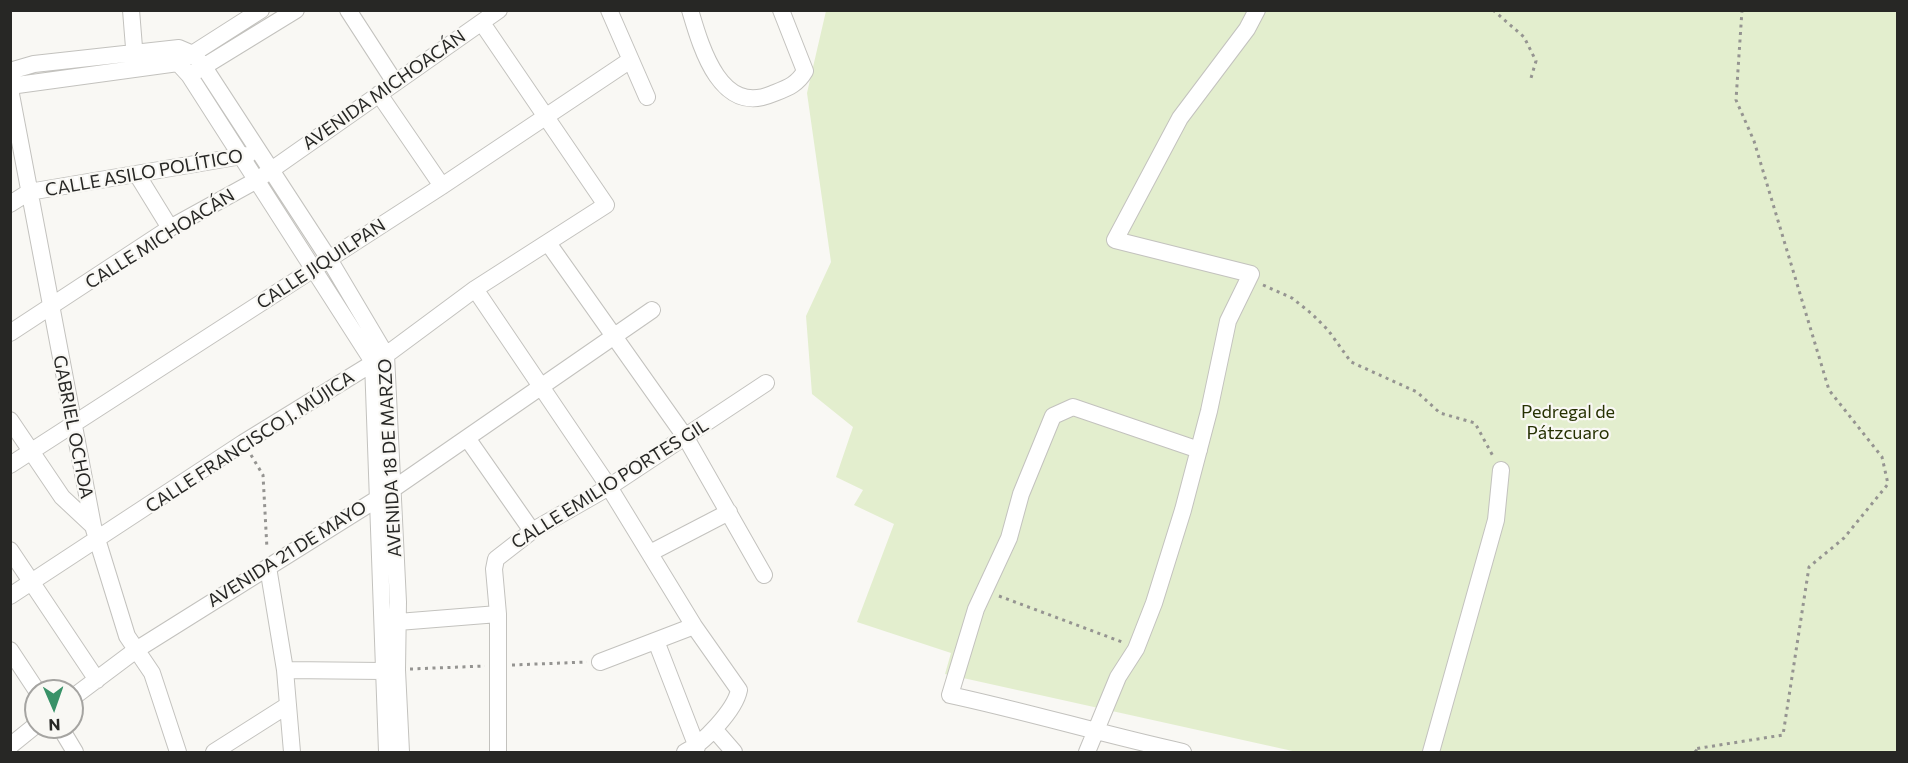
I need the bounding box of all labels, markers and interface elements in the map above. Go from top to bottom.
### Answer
street label: AVENIDA MICHOACÁN [298,26,470,154]
street label: CALLE ASILO POLÍTICO [43,145,245,201]
street label: CALLE MICHOACÁN [81,184,239,294]
street label: CALLE JIQUILPAN [253,214,389,314]
street label: GABRIEL OCHOA [48,353,98,501]
street label: AVENIDA 18 DE MARZO [374,358,406,558]
street label: CALLE FRANCISCO J. MÚJICA [142,366,358,518]
park label: Pedregal de Pátzcuaro [1521,401,1615,444]
street label: CALLE EMILIO PORTES GIL [507,414,713,554]
street label: AVENIDA 21 DE MAYO [203,496,371,612]
north arrow [24,679,84,739]
text: N [48,716,61,735]

